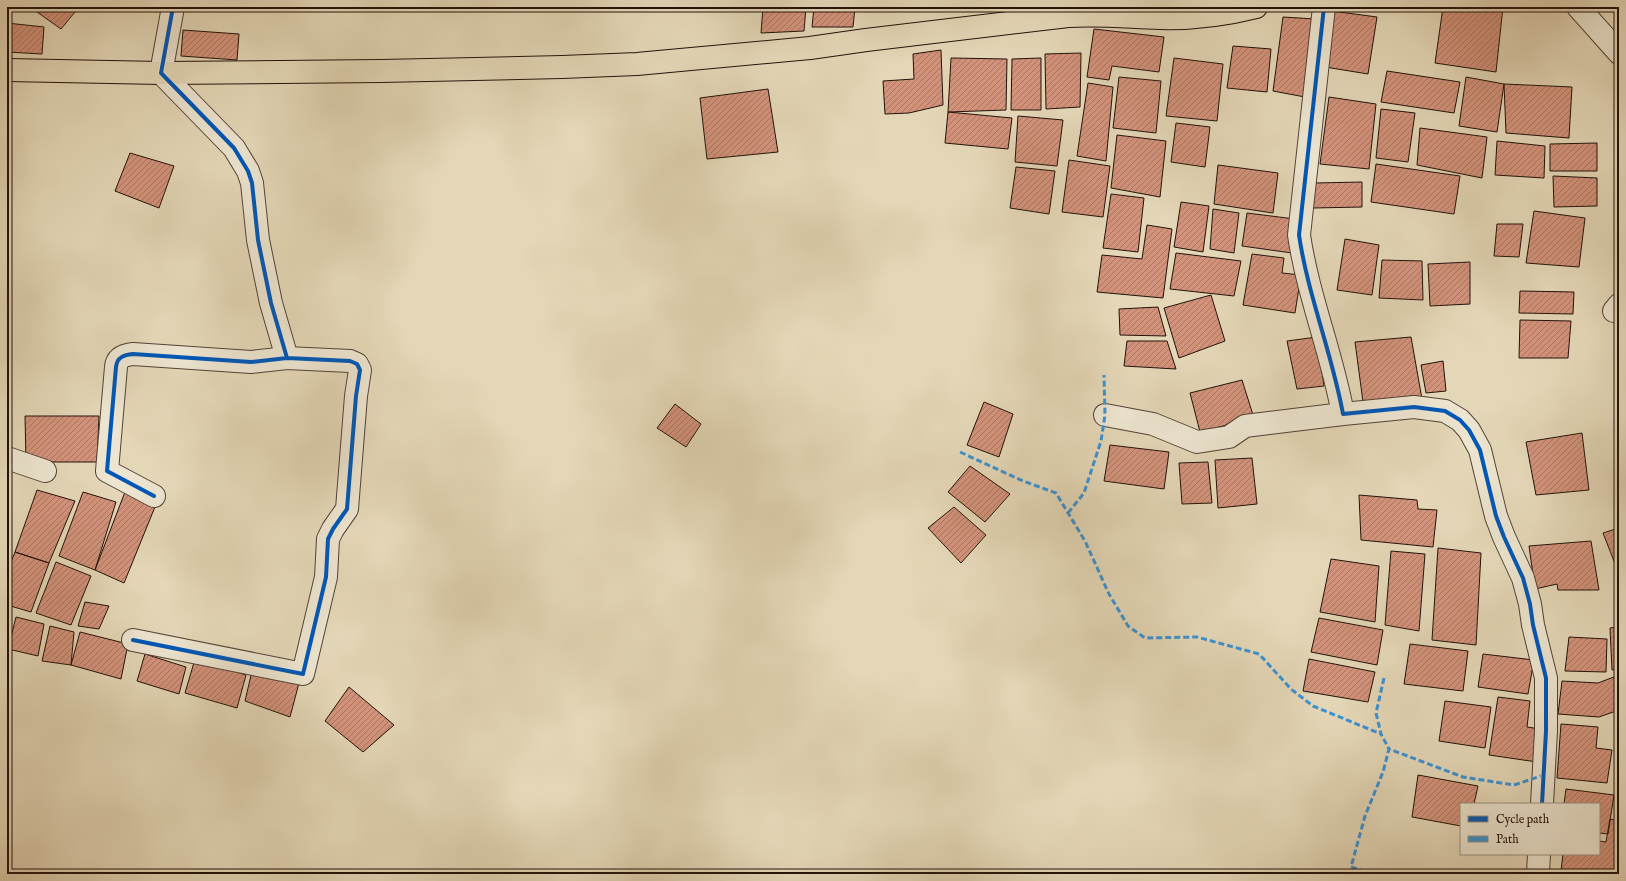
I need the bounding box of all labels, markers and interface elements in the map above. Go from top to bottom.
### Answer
legend [1460,803,1600,855]
text: Cycle path [1496,812,1550,828]
text: Path [1496,832,1519,847]

